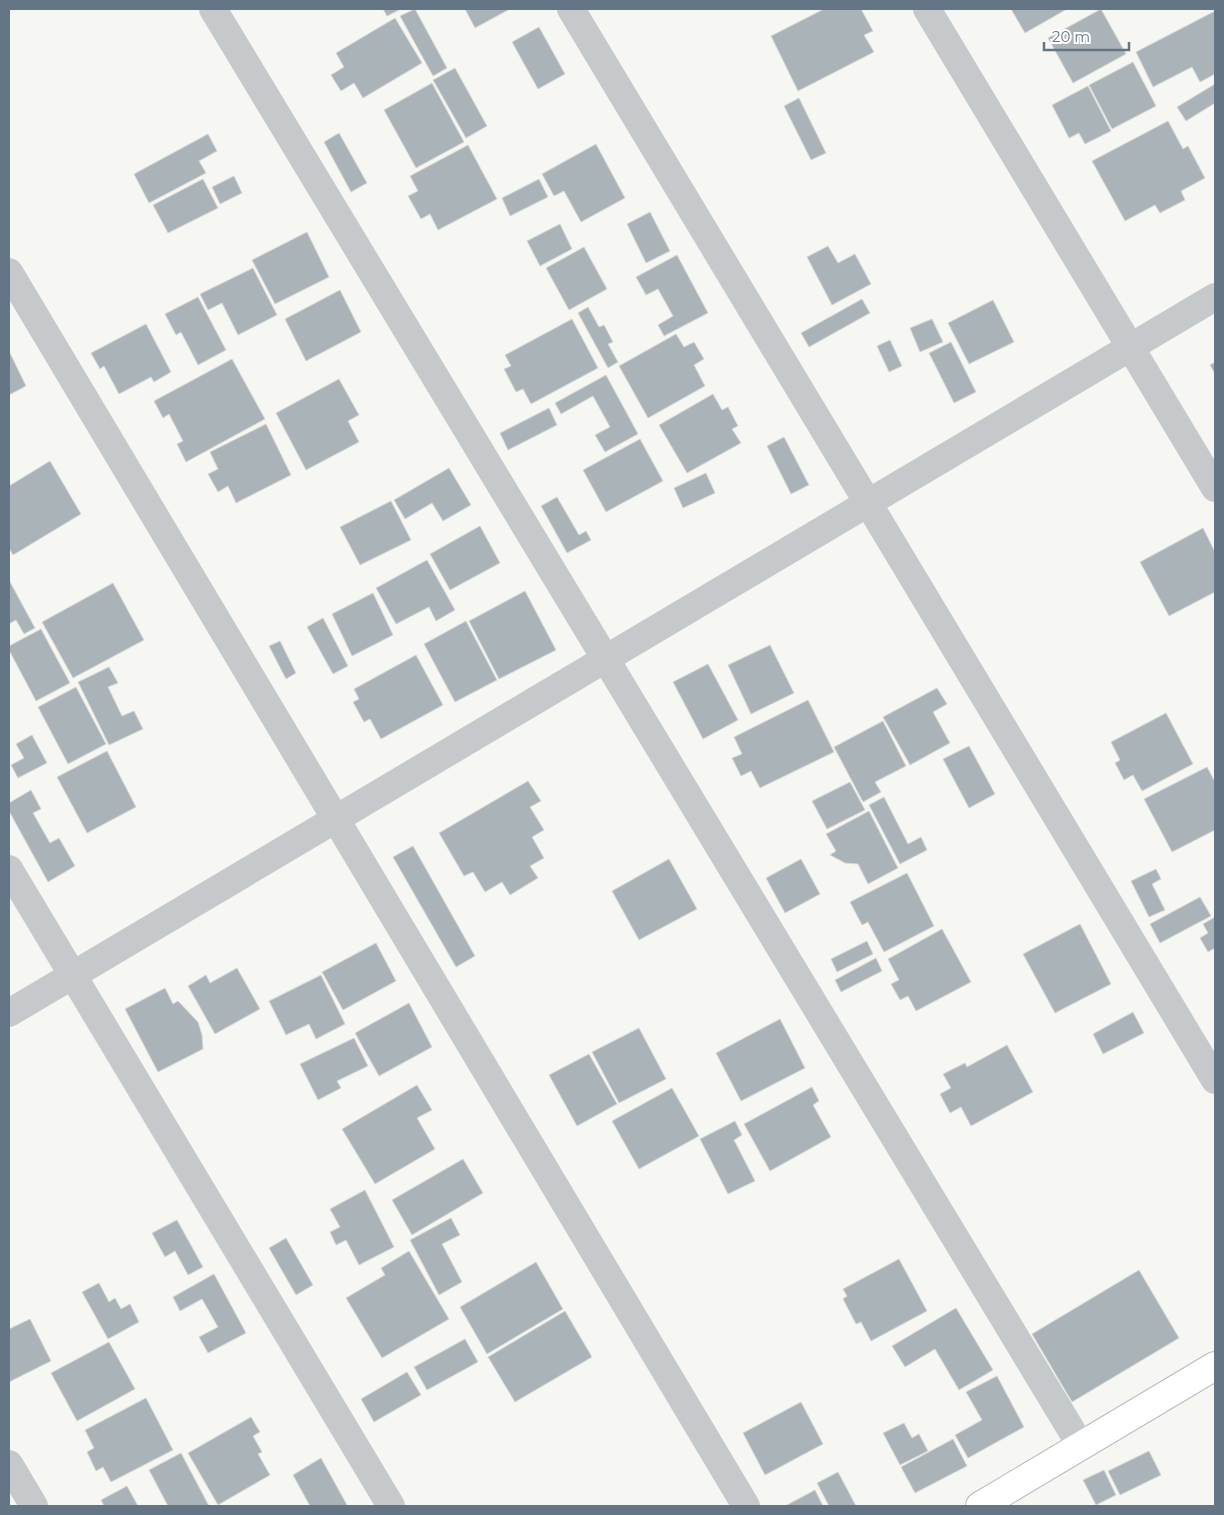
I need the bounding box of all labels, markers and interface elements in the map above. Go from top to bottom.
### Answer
scale bar [1044,20,1129,52]
text: 20 m [1052,27,1090,46]

